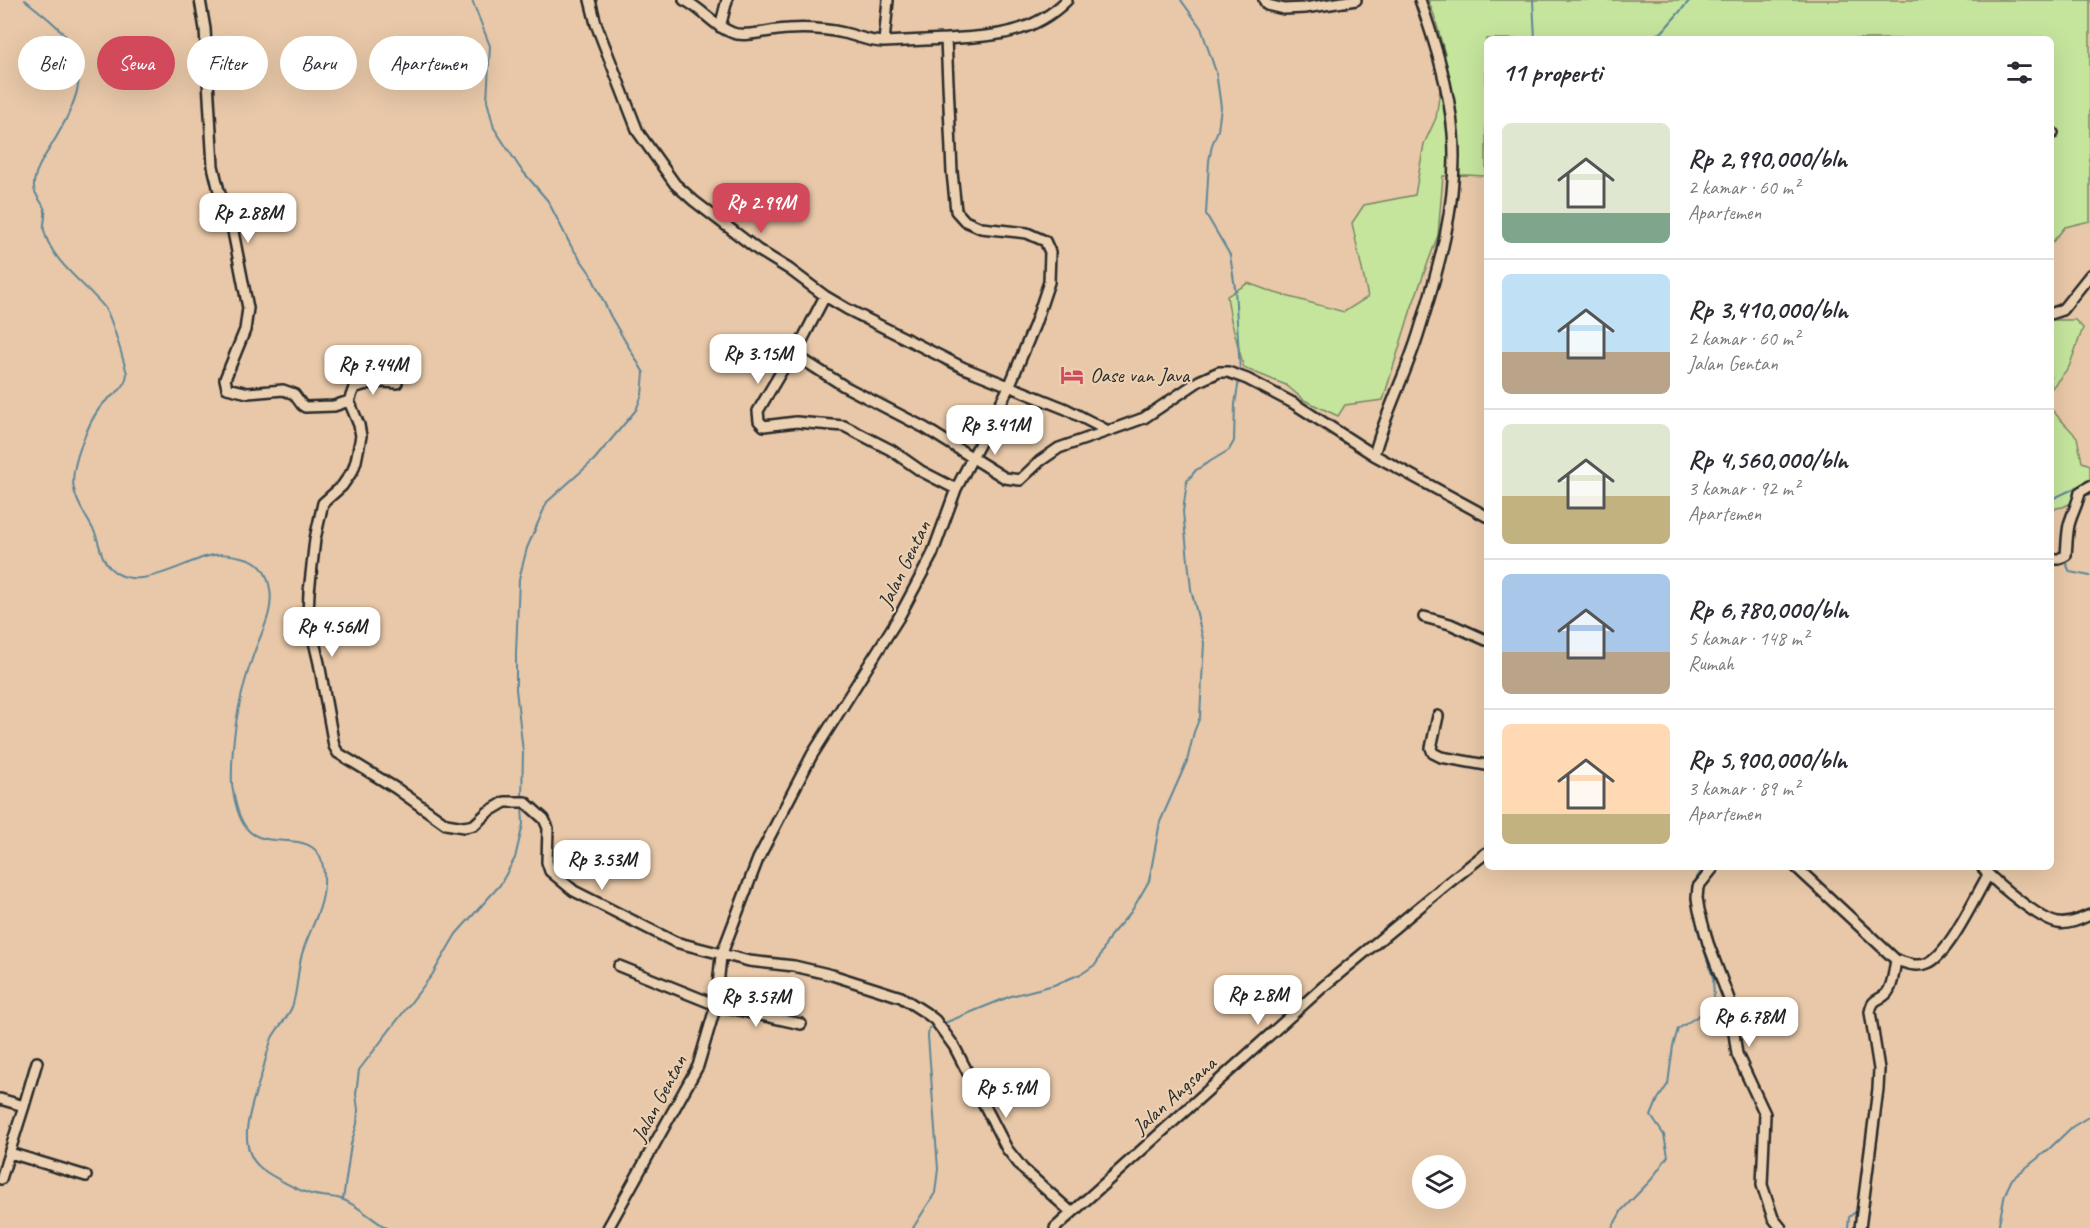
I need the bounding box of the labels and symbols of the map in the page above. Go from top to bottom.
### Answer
pin: Rp 2.99M [699,183,823,234]
pin: Rp 2.88M [186,193,310,244]
pin: Rp 3.15M [696,334,820,385]
pin: Rp 7.44M [311,345,435,396]
hotel icon: Oase van Java [1059,362,1085,388]
place label: Oase van Java [1090,362,1191,388]
pin: Rp 3.41M [933,405,1057,456]
street label: Jalan Gentan [871,515,937,613]
pin: Rp 4.56M [270,607,394,658]
pin: Rp 3.53M [540,840,664,891]
pin: Rp 2.8M [1203,975,1313,1026]
pin: Rp 3.57M [694,977,818,1028]
pin: Rp 6.78M [1687,997,1811,1048]
street label: Jalan Gentan [625,1050,693,1147]
street label: Jalan Angsana [1126,1050,1222,1140]
pin: Rp 5.9M [951,1068,1061,1119]

